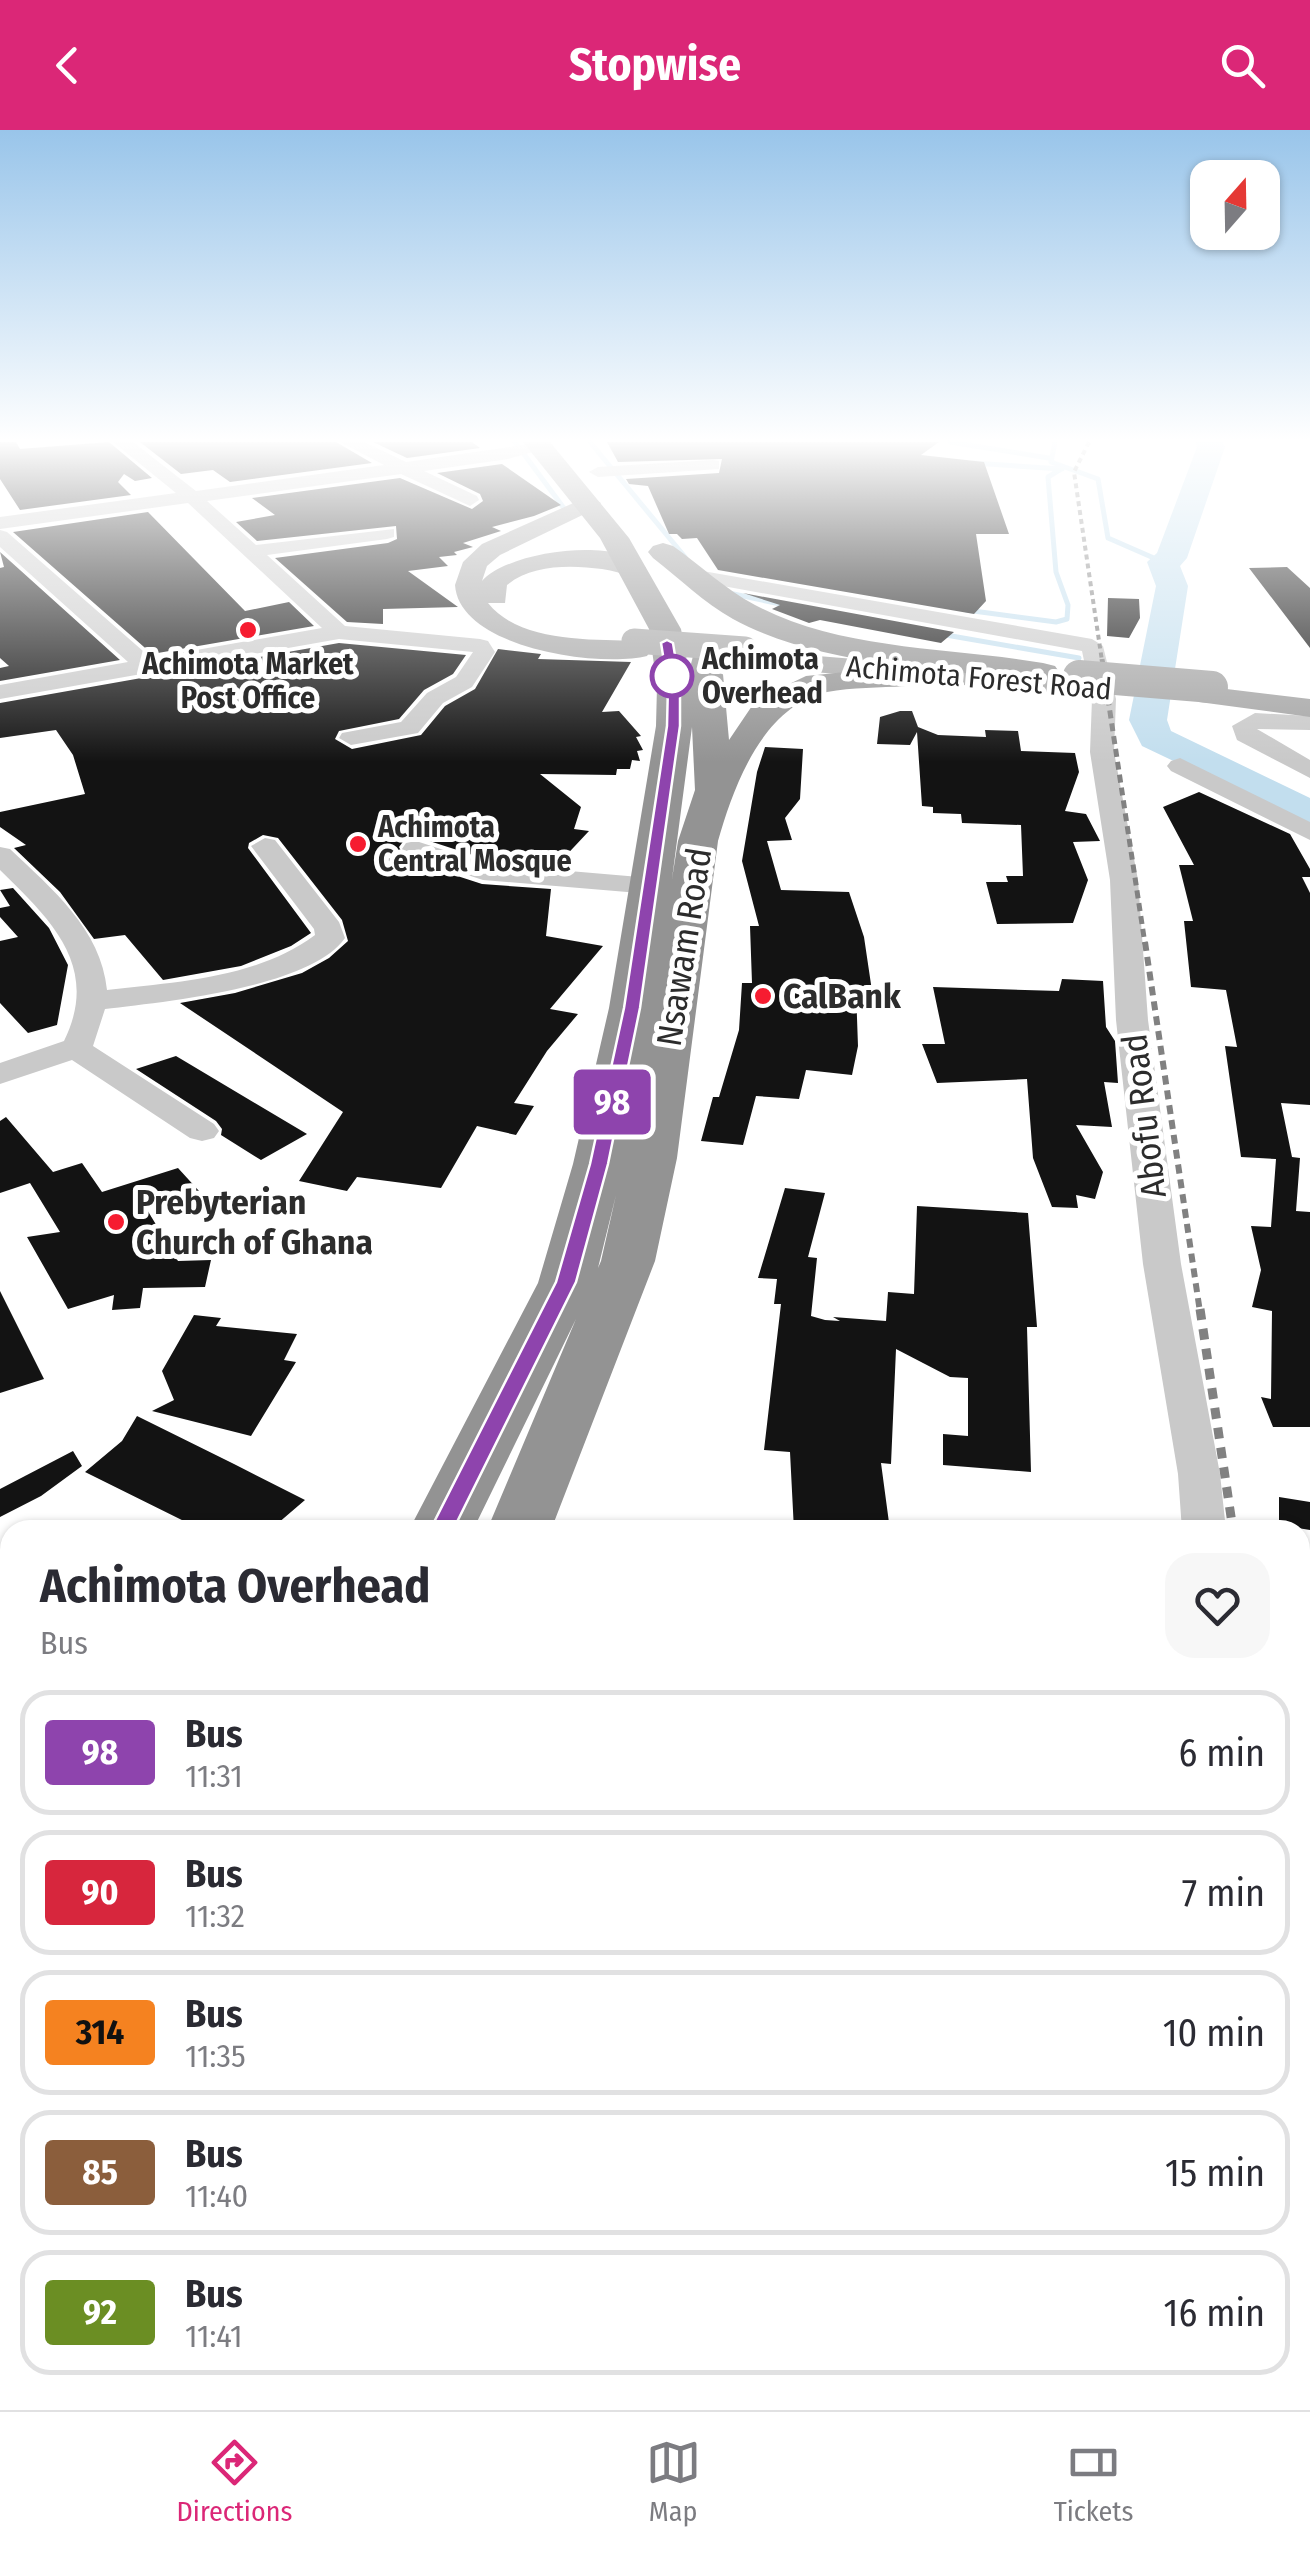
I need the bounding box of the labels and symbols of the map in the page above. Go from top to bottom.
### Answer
north arrow [1190,160,1280,250]
marker: Achimota Market Post Office [237,619,259,641]
place label: Achimota Overhead [701,641,823,711]
place label: Achimota Market Post Office [141,646,354,716]
street label: Achimota Forest Road [845,648,1113,708]
marker: Achimota Overhead [651,655,693,697]
place label: Achimota Central Mosque [377,809,572,879]
marker: Achimota Central Mosque [347,833,369,855]
street label: Nsawam Road [648,845,720,1049]
place label: CalBank [783,975,902,1017]
marker: CalBank [752,985,774,1007]
street label: Abofu Road [1113,1031,1175,1201]
line badge: 98 [567,1070,657,1134]
place label: Prebyterian Church of Ghana [136,1181,373,1263]
marker: Prebyterian Church of Ghana [105,1211,127,1233]

